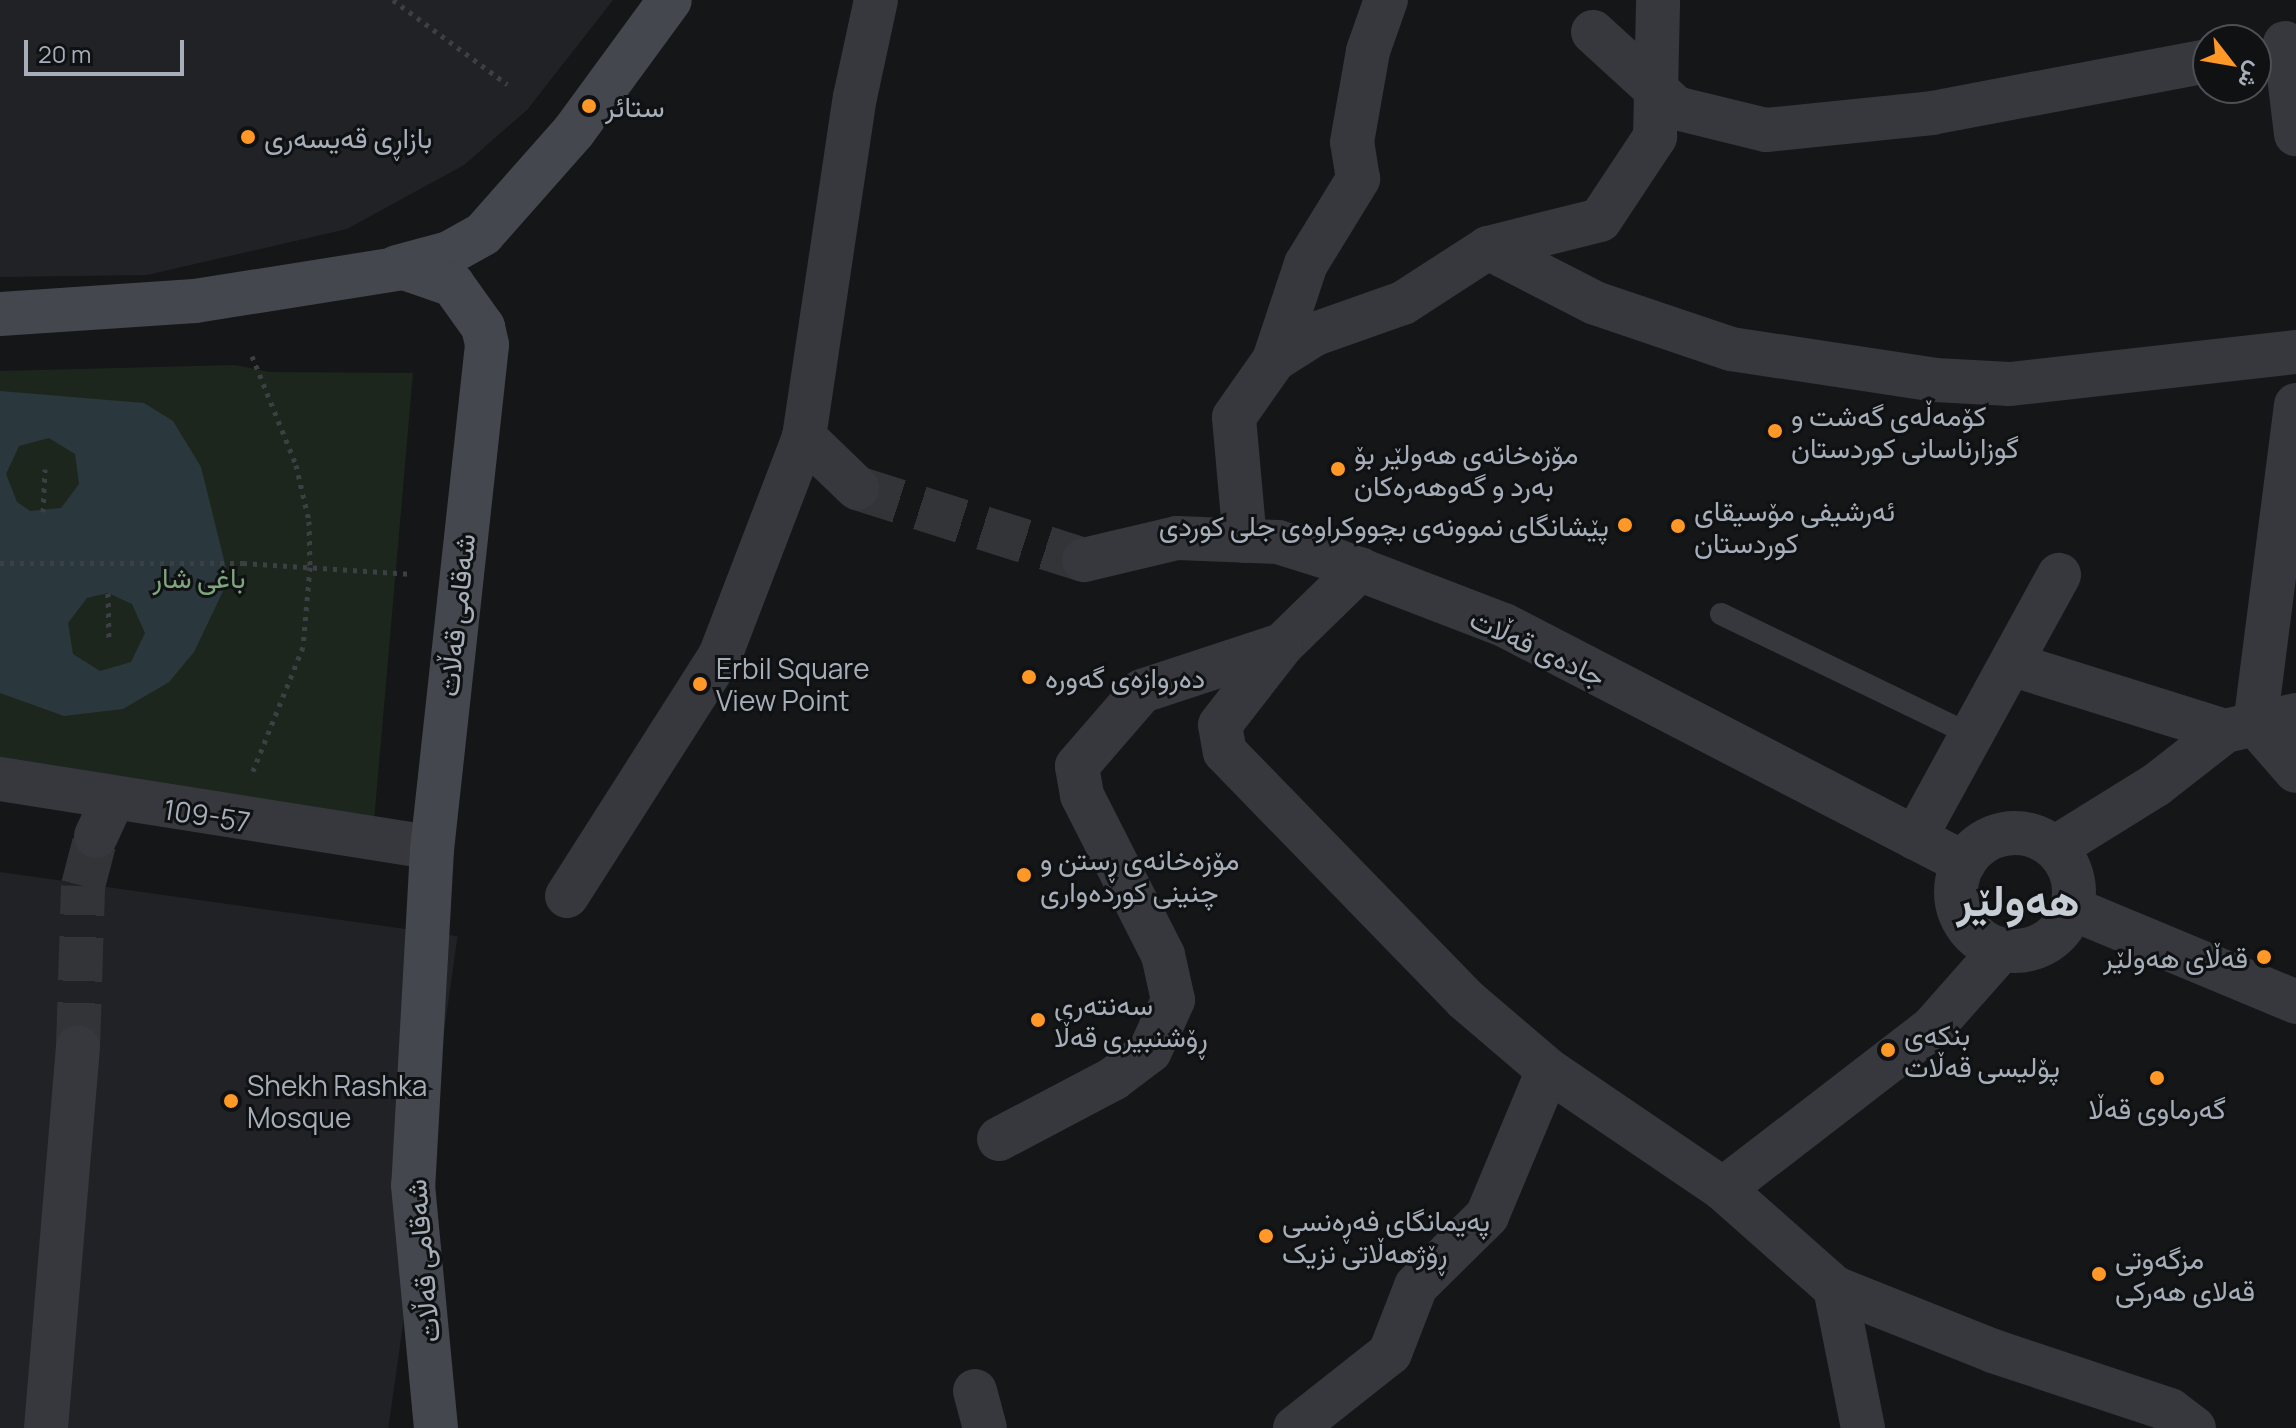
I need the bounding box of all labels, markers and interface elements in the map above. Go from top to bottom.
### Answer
scale bar [28,24,188,74]
north arrow [2192,24,2272,104]
text: 20 m [38,37,91,70]
text: ش [2231,56,2271,94]
place label: ستائر [605,89,665,123]
marker: ستائر [580,97,598,115]
place label: بازاڕی قەیسەری [264,120,432,154]
marker: بازاڕی قەیسەری [239,128,257,146]
place label: کۆمەڵەی گەشت و گوزارناسانی کوردستان [1791,398,2019,464]
marker: کۆمەڵەی گەشت و گوزارناسانی کوردستان [1766,422,1784,440]
place label: مۆزەخانەی هەولێر بۆ بەرد و گەوهەرەکان [1354,436,1578,502]
marker: مۆزەخانەی هەولێر بۆ بەرد و گەوهەرەکان [1329,460,1347,478]
place label: ئەرشیفی مۆسیقای کوردستان [1694,493,1895,559]
place label: پێشانگای نموونەی بچووکراوەی جلی کوردی [1159,508,1609,542]
marker: پێشانگای نموونەی بچووکراوەی جلی کوردی [1616,516,1634,534]
marker: ئەرشیفی مۆسیقای کوردستان [1669,517,1687,535]
street label: شەقامی قەڵات [431,532,481,698]
park label: باغی شار [153,560,245,594]
street label: جادەی قەڵات [1465,601,1611,693]
place label: Erbil Square View Point [716,651,870,717]
place label: دەروازەی گەورە [1045,660,1205,694]
marker: دەروازەی گەورە [1020,668,1038,686]
marker: Erbil Square View Point [691,675,709,693]
street label: 109-57 [161,792,253,838]
place label: مۆزەخانەی ڕستن و چنینی کوردەواری [1040,842,1240,908]
marker: مۆزەخانەی ڕستن و چنینی کوردەواری [1015,866,1033,884]
district label: ھەولێر [1956,873,2080,925]
place label: قەڵای هەولێر [2103,940,2248,974]
marker: قەڵای هەولێر [2255,948,2273,966]
place label: سەنتەری ڕۆشنبیری قەڵا [1054,987,1208,1053]
marker: سەنتەری ڕۆشنبیری قەڵا [1029,1011,1047,1029]
place label: بنکەی پۆلیسی قەڵات [1904,1017,2060,1083]
marker: بنکەی پۆلیسی قەڵات [1879,1041,1897,1059]
place label: Shekh Rashka Mosque [247,1068,427,1134]
marker: گەرماوی قەڵا [2148,1069,2166,1087]
place label: گەرماوی قەڵا [2088,1091,2226,1125]
marker: Shekh Rashka Mosque [222,1092,240,1110]
street label: شەقامی قەڵات [398,1178,446,1344]
place label: پەیمانگای فەڕەنسی ڕۆژهەڵاتی نزیک [1282,1203,1490,1269]
marker: پەیمانگای فەڕەنسی ڕۆژهەڵاتی نزیک [1257,1227,1275,1245]
place label: مزگەوتی قەلای هەرکی [2115,1241,2255,1307]
marker: مزگەوتی قەلای هەرکی [2090,1265,2108,1283]

